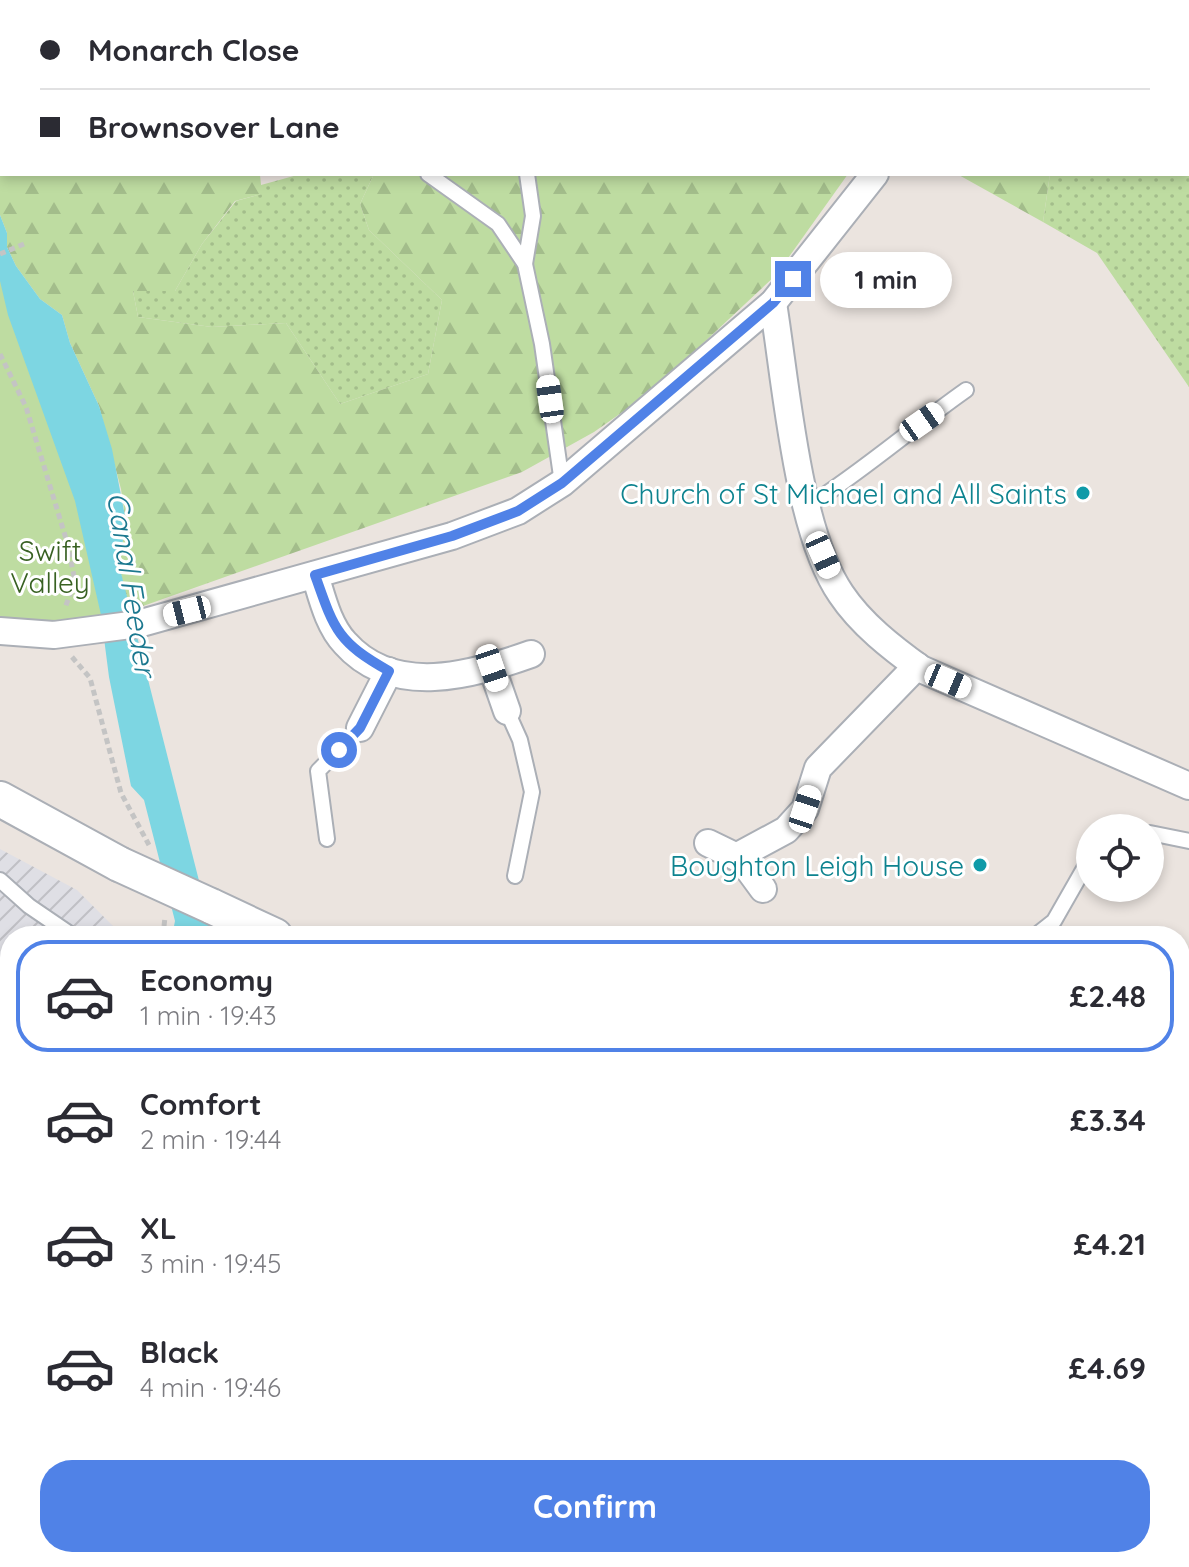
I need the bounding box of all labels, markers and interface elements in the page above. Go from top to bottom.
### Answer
text: Monarch Close [88,31,299,69]
text: Brownsover Lane [88,108,340,146]
callout: 1 min [821,251,953,307]
route end [775,261,811,297]
text: 1 min [855,263,918,296]
car [535,374,565,424]
car [895,398,949,446]
place label: Church of St Michael and All Saints [620,476,1067,511]
marker: Church of St Michael and All Saints [1074,484,1092,502]
water label: Canal Feeder [99,489,166,682]
car [802,528,844,582]
park label: Swift Valley [10,533,90,600]
car [161,594,213,628]
car [473,641,511,695]
car [921,661,975,701]
route start [321,732,357,768]
car [786,782,824,836]
map controls [1076,814,1164,902]
button: locate [1076,814,1164,902]
place label: Boughton Leigh House [670,848,964,883]
marker: Boughton Leigh House [971,856,989,874]
icon: car [44,960,116,1032]
text: Economy [140,961,273,999]
text: £2.48 [1070,977,1146,1015]
text: 1 min · 19:43 [140,999,277,1032]
icon: car [44,1084,116,1156]
text: Comfort [140,1085,261,1123]
text: £3.34 [1070,1101,1146,1139]
text: 2 min · 19:44 [140,1123,281,1156]
icon: car [44,1208,116,1280]
text: XL [140,1209,177,1247]
text: £4.21 [1073,1225,1146,1263]
text: 3 min · 19:45 [140,1247,281,1280]
icon: car [44,1332,116,1404]
text: Black [140,1333,219,1371]
text: £4.69 [1069,1349,1146,1387]
text: 4 min · 19:46 [140,1371,281,1404]
button: Confirm [40,1460,1150,1552]

